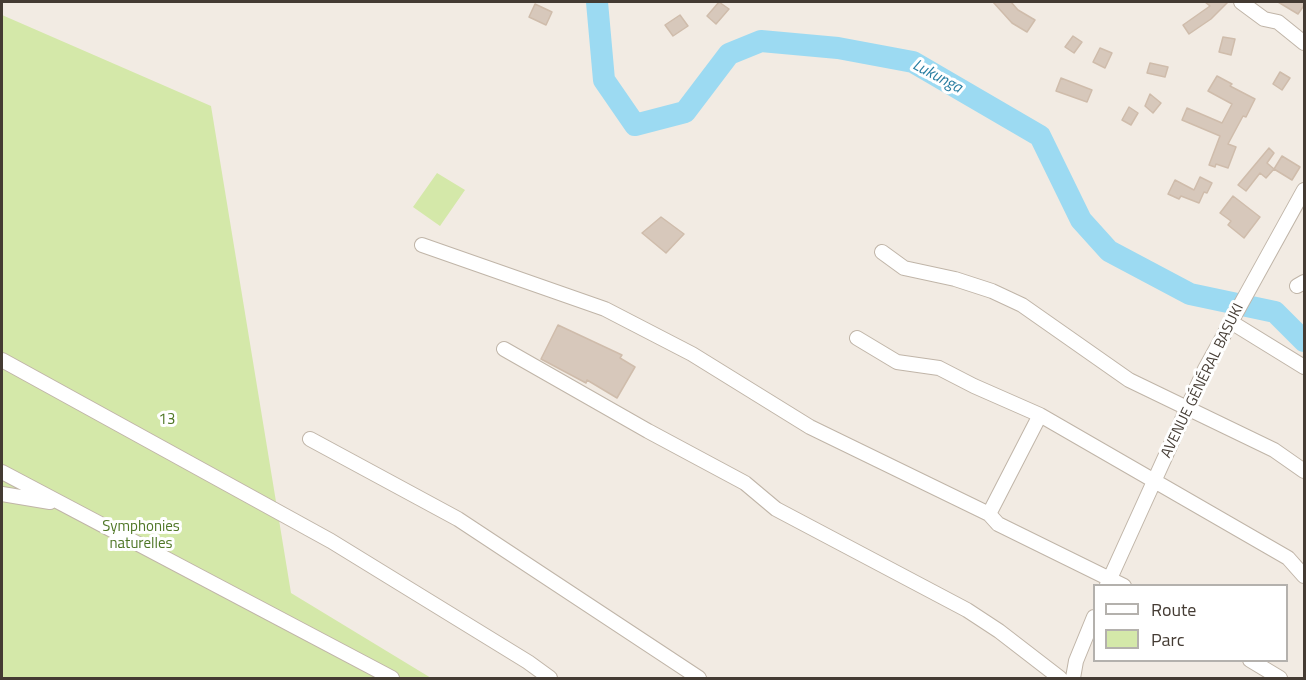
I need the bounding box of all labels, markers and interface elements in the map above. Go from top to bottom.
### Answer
water label: Lukunga [909,56,965,98]
street label: AVENUE GÉNÉRAL BASUKI [1158,301,1248,461]
park label: 13 [159,411,175,429]
park label: Symphonies naturelles [102,518,180,553]
legend [1093,584,1288,662]
text: Route [1151,596,1196,623]
text: Parc [1151,626,1185,653]

